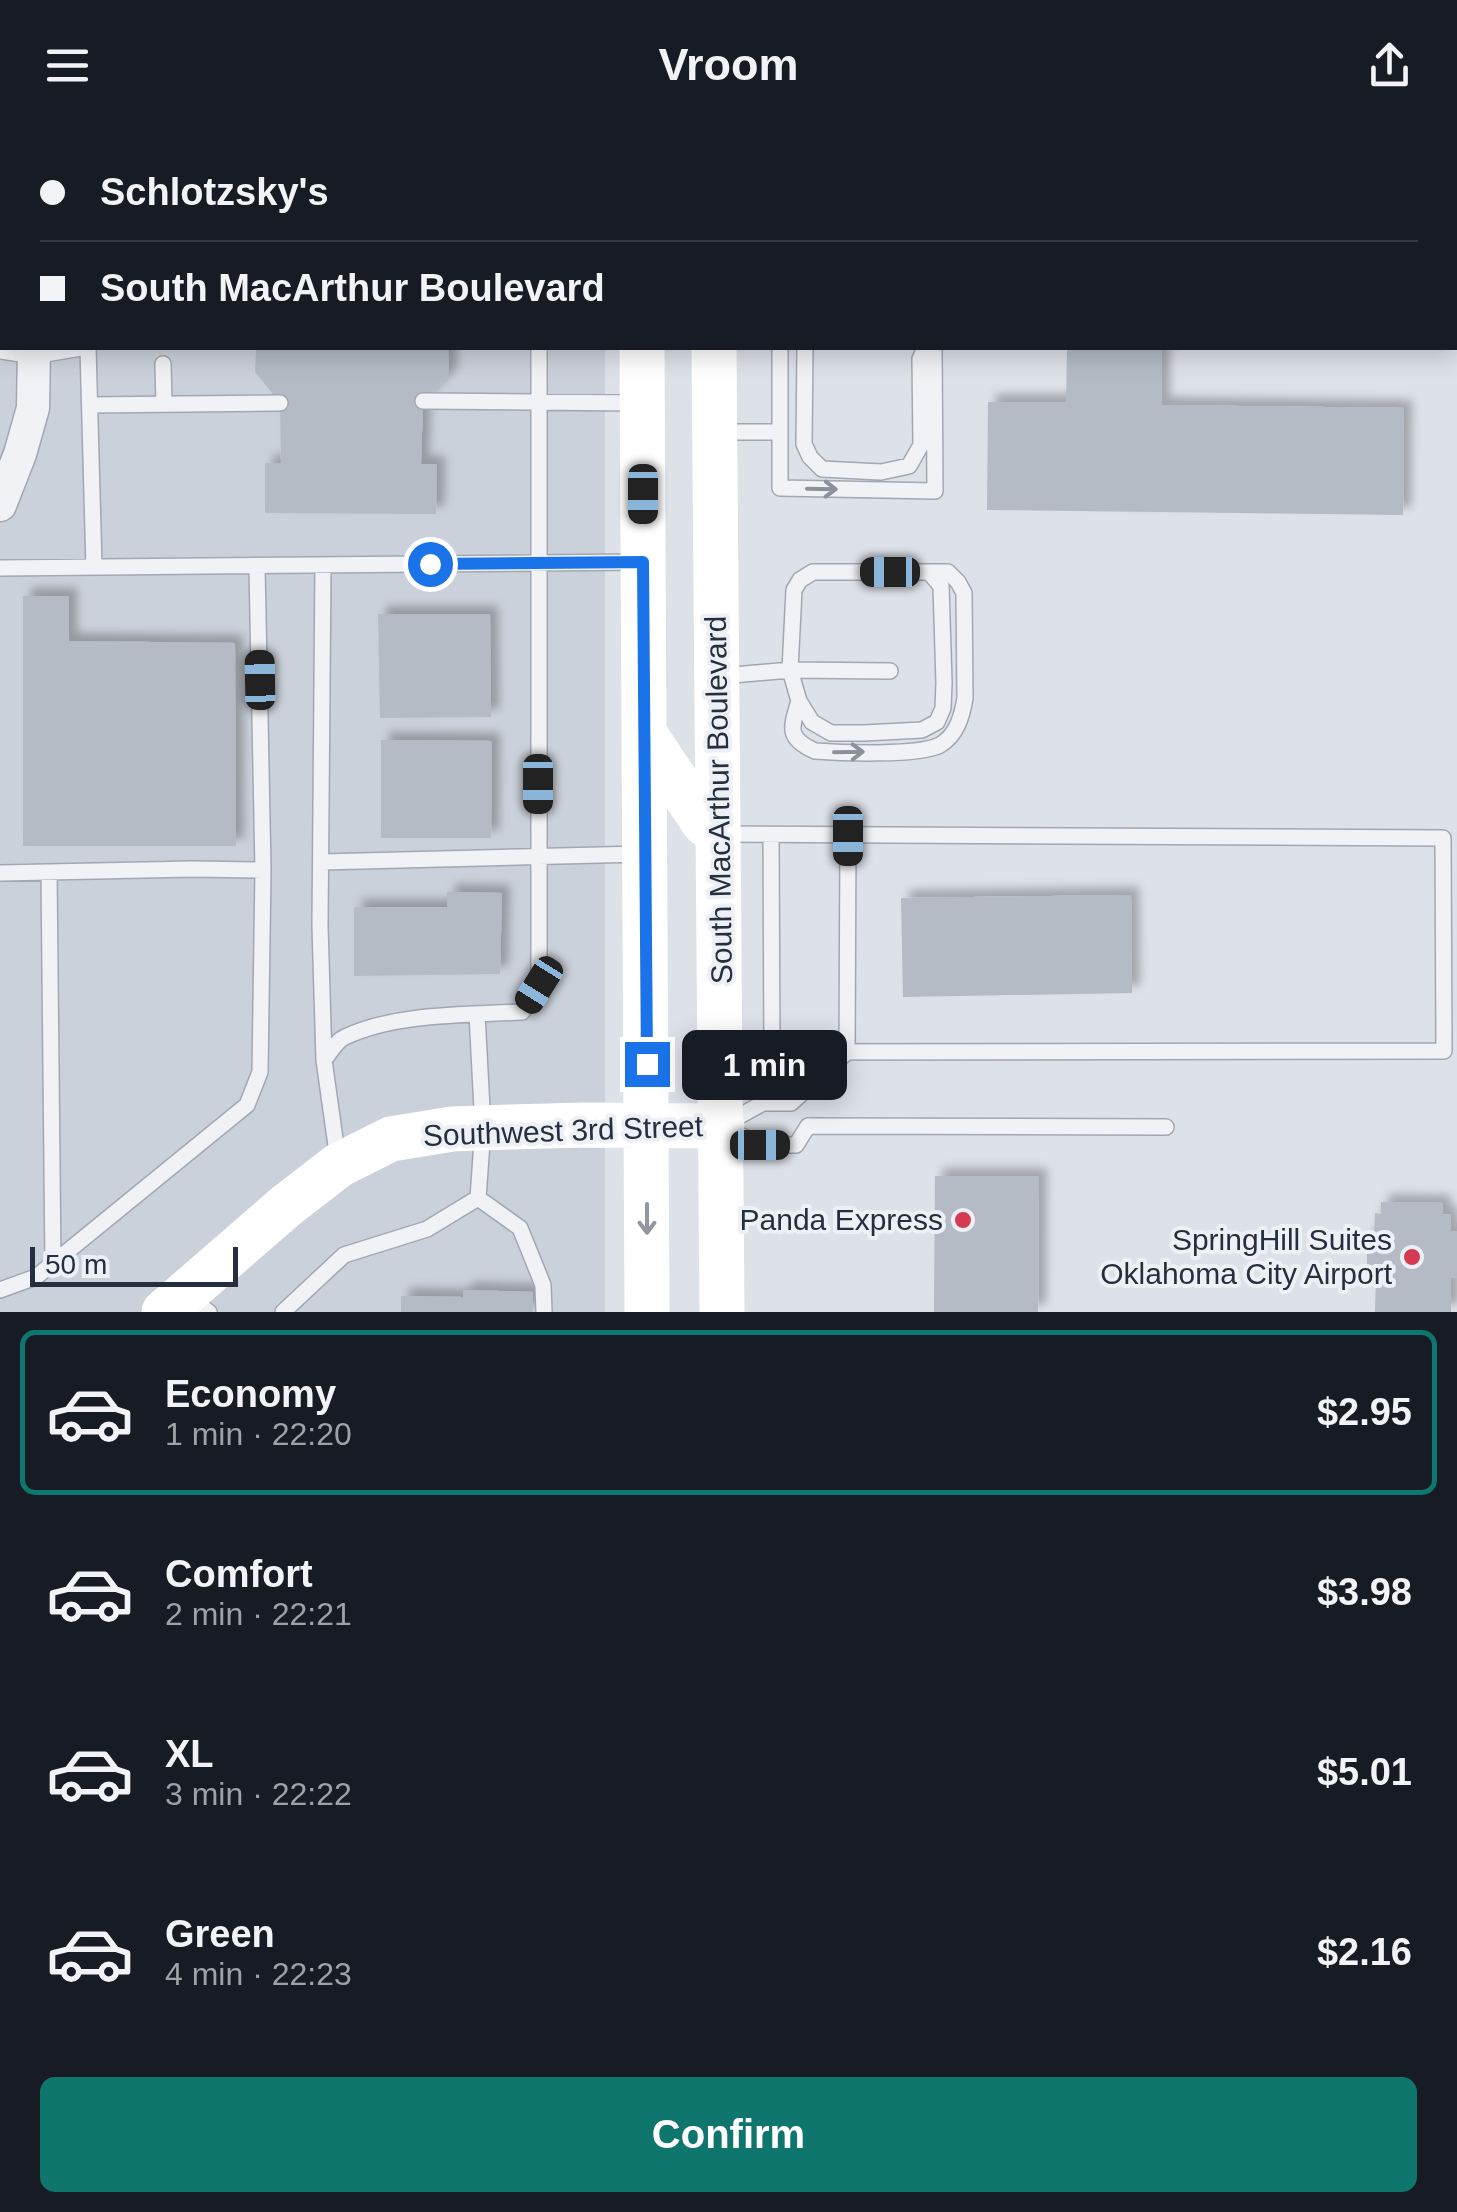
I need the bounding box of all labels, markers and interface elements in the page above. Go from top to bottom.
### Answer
icon: menu [40,38,95,93]
icon: share [1362,38,1417,93]
text: Vroom [658,39,799,90]
text: Schlotzsky's [100,171,329,213]
text: South MacArthur Boulevard [100,267,605,309]
car [628,464,658,524]
one-way arrow [805,479,837,498]
route start [408,542,453,587]
car [860,557,920,587]
street label: South MacArthur Boulevard [699,615,738,985]
car [244,650,276,710]
one-way arrow [833,743,865,762]
car [523,754,553,814]
car [833,806,863,866]
car [510,952,568,1018]
callout: 1 min [682,1029,847,1099]
route end [625,1042,670,1087]
text: 1 min [723,1047,806,1083]
street label: Southwest 3rd Street [422,1109,704,1152]
car [730,1130,790,1160]
one-way arrow [638,1202,656,1234]
place label: Panda Express [740,1203,943,1236]
marker: Panda Express [952,1209,974,1231]
place label: SpringHill Suites Oklahoma City Airport [1100,1223,1393,1290]
scale bar [30,1242,238,1286]
marker: SpringHill Suites Oklahoma City Airport [1401,1246,1423,1268]
text: 50 m [45,1249,107,1280]
icon: car [45,1368,135,1458]
text: Economy [165,1373,336,1415]
text: $2.95 [1317,1391,1412,1433]
text: 1 min · 22:20 [165,1416,352,1452]
icon: car [45,1548,135,1638]
text: Comfort [165,1553,313,1595]
text: $3.98 [1317,1571,1412,1613]
text: 2 min · 22:21 [165,1596,352,1632]
icon: car [45,1728,135,1818]
text: XL [165,1733,214,1775]
text: $5.01 [1317,1751,1412,1793]
text: 3 min · 22:22 [165,1776,352,1812]
icon: car [45,1908,135,1998]
text: Green [165,1913,275,1955]
text: $2.16 [1317,1931,1412,1973]
text: 4 min · 22:23 [165,1956,352,1992]
button: Confirm [40,2077,1417,2192]

